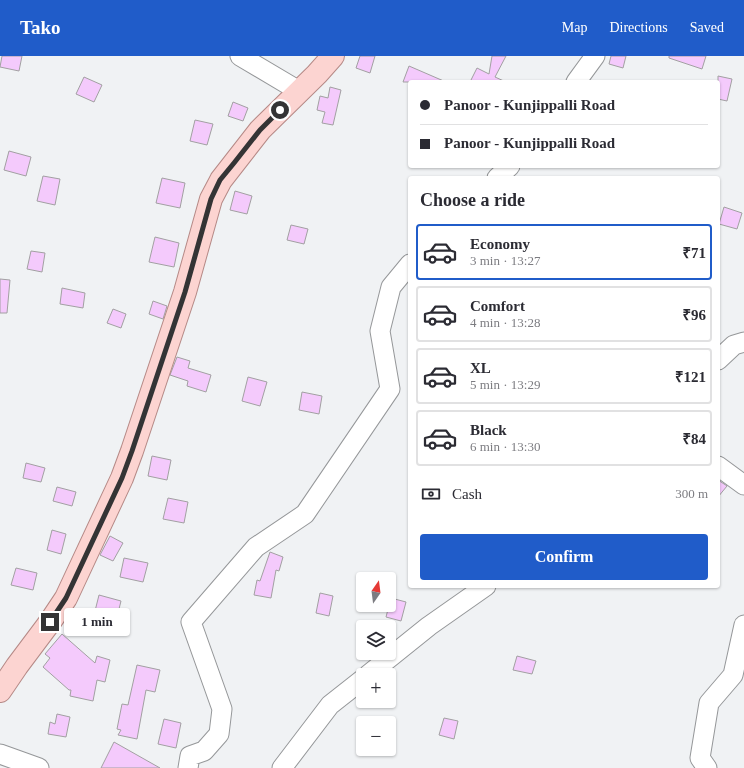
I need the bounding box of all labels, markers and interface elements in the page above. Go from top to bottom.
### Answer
text: Tako [20,17,61,38]
text: Map [562,20,587,35]
text: Directions [609,20,668,35]
text: Saved [690,20,724,35]
text: Panoor - Kunjippalli Road [444,97,615,113]
route start [271,101,289,119]
text: Panoor - Kunjippalli Road [444,135,615,151]
text: Choose a ride [420,190,525,210]
icon: car [422,234,458,270]
text: Economy [470,236,530,252]
text: ₹71 [682,245,706,261]
text: 3 min · 13:27 [470,253,540,268]
icon: car [422,296,458,332]
text: Comfort [470,298,525,314]
text: ₹96 [682,307,706,323]
text: 4 min · 13:28 [470,315,540,330]
icon: car [422,358,458,394]
text: XL [470,360,491,376]
text: ₹121 [675,369,706,385]
text: 5 min · 13:29 [470,377,540,392]
icon: car [422,420,458,456]
text: Black [470,422,507,438]
text: ₹84 [682,431,706,447]
text: 6 min · 13:30 [470,439,540,454]
icon: cash [420,483,442,505]
text: Cash [452,486,482,502]
text: 300 m [675,486,708,501]
button: Confirm [420,534,708,580]
north arrow [356,572,396,612]
map controls [356,572,396,756]
callout: 1 min [64,608,130,636]
route end [41,613,59,631]
text: 1 min [81,614,113,629]
button: layers [356,620,396,660]
button: + [356,668,396,708]
button: − [356,716,396,756]

